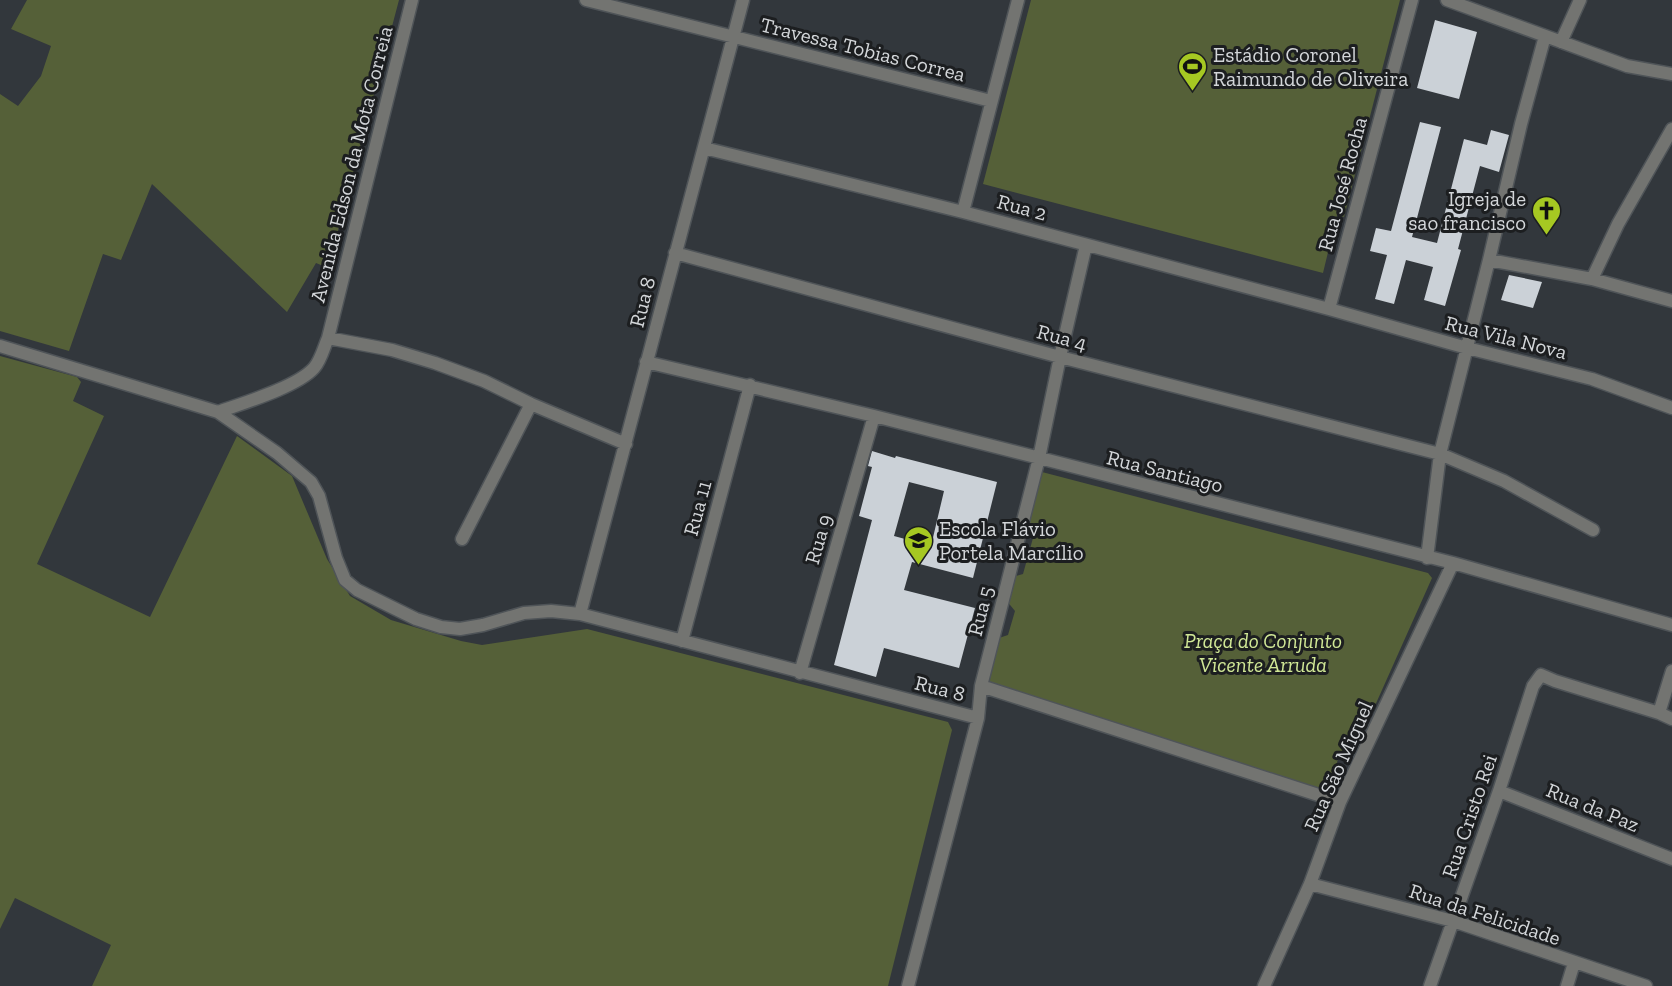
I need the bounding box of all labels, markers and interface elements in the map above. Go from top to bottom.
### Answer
street label: Travessa Tobias Correa [758,11,968,87]
street label: Avenida Edson da Mota Correia [305,23,397,305]
place label: Estádio Coronel Raimundo de Oliveira [1213,42,1408,91]
sports icon: Estádio Coronel Raimundo de Oliveira [1176,50,1208,92]
street label: Rua José Rocha [1312,114,1372,254]
place label: Igreja de sao francisco [1408,186,1526,235]
street label: Rua 2 [994,188,1050,226]
church icon: Igreja de sao francisco [1531,194,1563,236]
street label: Rua 8 [624,274,660,330]
street label: Rua Vila Nova [1442,310,1570,364]
street label: Rua 4 [1034,318,1090,356]
street label: Rua Santiago [1104,444,1226,498]
street label: Rua 11 [678,478,716,538]
street label: Rua 9 [799,511,837,567]
place label: Escola Flávio Portela Marcílio [939,516,1083,565]
school or university icon: Escola Flávio Portela Marcílio [902,524,934,566]
street label: Rua 5 [962,584,998,638]
park label: Praça do Conjunto Vicente Arruda [1184,628,1342,677]
street label: Rua 8 [912,670,968,706]
street label: Rua São Miguel [1298,697,1378,835]
street label: Rua Cristo Rei [1436,751,1502,881]
street label: Rua da Paz [1543,777,1643,837]
street label: Rua da Felicidade [1406,878,1564,950]

